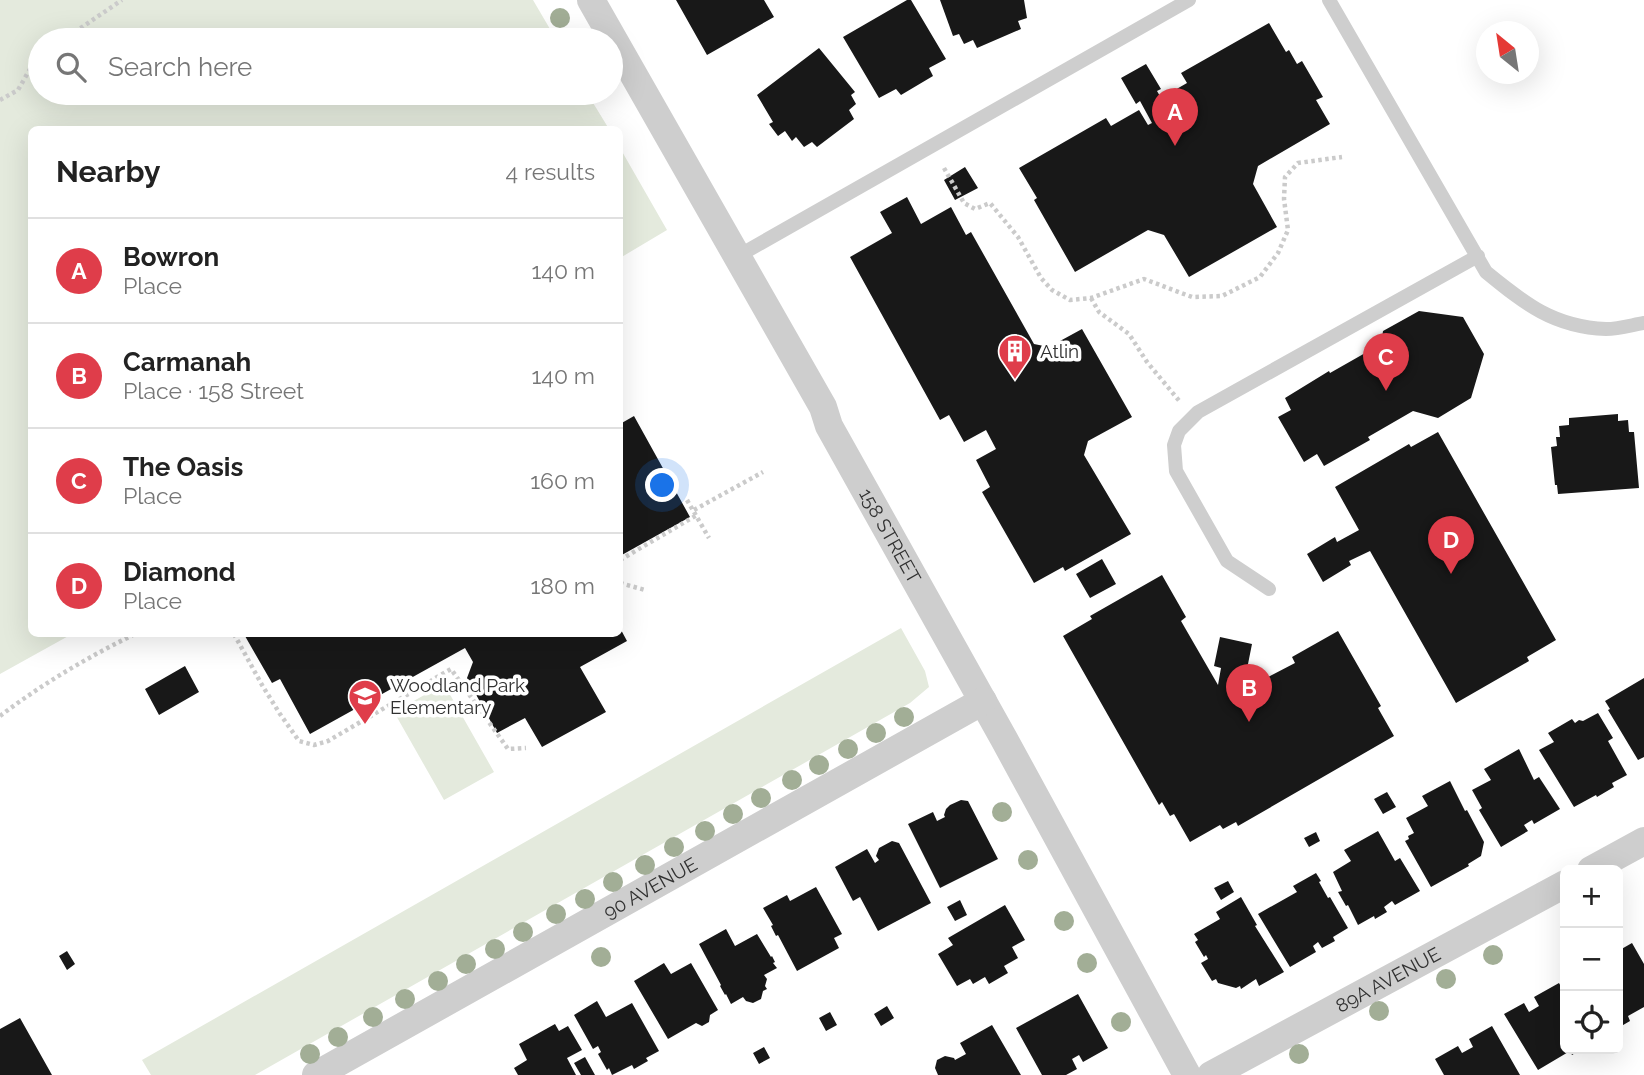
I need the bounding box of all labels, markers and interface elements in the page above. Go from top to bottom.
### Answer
north arrow [1476,21,1539,84]
search box [28,28,623,105]
icon: search [52,48,90,86]
text: Search here [108,52,252,82]
pin: A [1152,88,1198,146]
text: Nearby [56,154,160,189]
text: 4 results [506,158,595,185]
text: Bowron [123,242,219,272]
text: A [71,257,87,284]
text: 140 m [532,257,595,284]
text: Place [123,272,182,299]
building icon: Atlin [996,332,1034,381]
pin: C [1363,333,1409,391]
place label: Atlin [1040,340,1079,362]
text: Carmanah [123,347,251,377]
text: B [71,362,87,389]
text: 140 m [532,362,595,389]
text: Place · 158 Street [123,377,304,404]
text: The Oasis [123,452,243,482]
text: C [71,467,87,494]
text: 160 m [530,467,595,494]
your location [645,468,679,502]
text: Place [123,482,182,509]
street label: 158 STREET [855,484,926,587]
pin: D [1428,516,1474,574]
text: Diamond [123,557,236,587]
text: D [71,572,87,599]
text: 180 m [530,572,595,599]
text: Place [123,587,182,614]
pin: B [1226,664,1272,722]
place label: Woodland Park Elementary [390,674,525,718]
school or university icon: Woodland Park Elementary [346,677,384,726]
street label: 90 AVENUE [599,853,701,923]
map controls [1560,865,1623,1054]
button: + [1560,865,1623,928]
button: − [1560,928,1623,991]
street label: 89A AVENUE [1332,942,1444,1017]
button: locate [1560,991,1623,1054]

